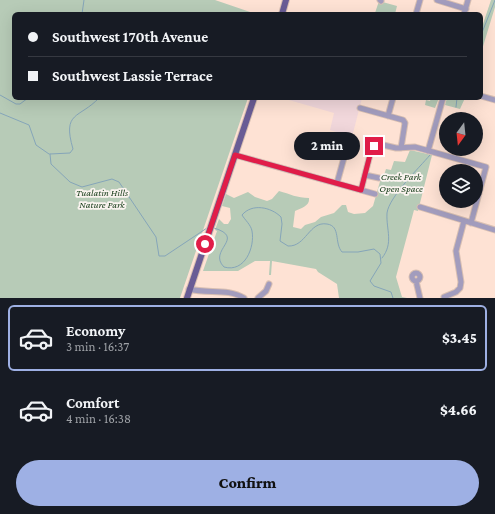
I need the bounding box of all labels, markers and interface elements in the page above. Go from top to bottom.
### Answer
text: Southwest 170th Avenue [52,29,208,45]
text: Southwest Lassie Terrace [52,68,213,84]
north arrow [439,112,483,156]
map controls [439,112,483,208]
callout: 2 min [294,132,360,160]
route end [365,137,383,155]
text: 2 min [311,138,343,153]
button: layers [439,164,483,208]
park label: Creek Park Open Space [379,171,423,194]
park label: Tualatin Hills Nature Park [76,187,129,210]
route start [196,235,214,253]
icon: car [18,320,54,356]
text: Economy [66,323,125,339]
text: $3.45 [442,330,477,346]
text: 3 min · 16:37 [66,339,129,354]
icon: car [18,392,54,428]
text: Comfort [66,395,120,411]
text: $4.66 [440,402,477,418]
text: 4 min · 16:38 [66,411,131,426]
button: Confirm [16,460,479,506]

